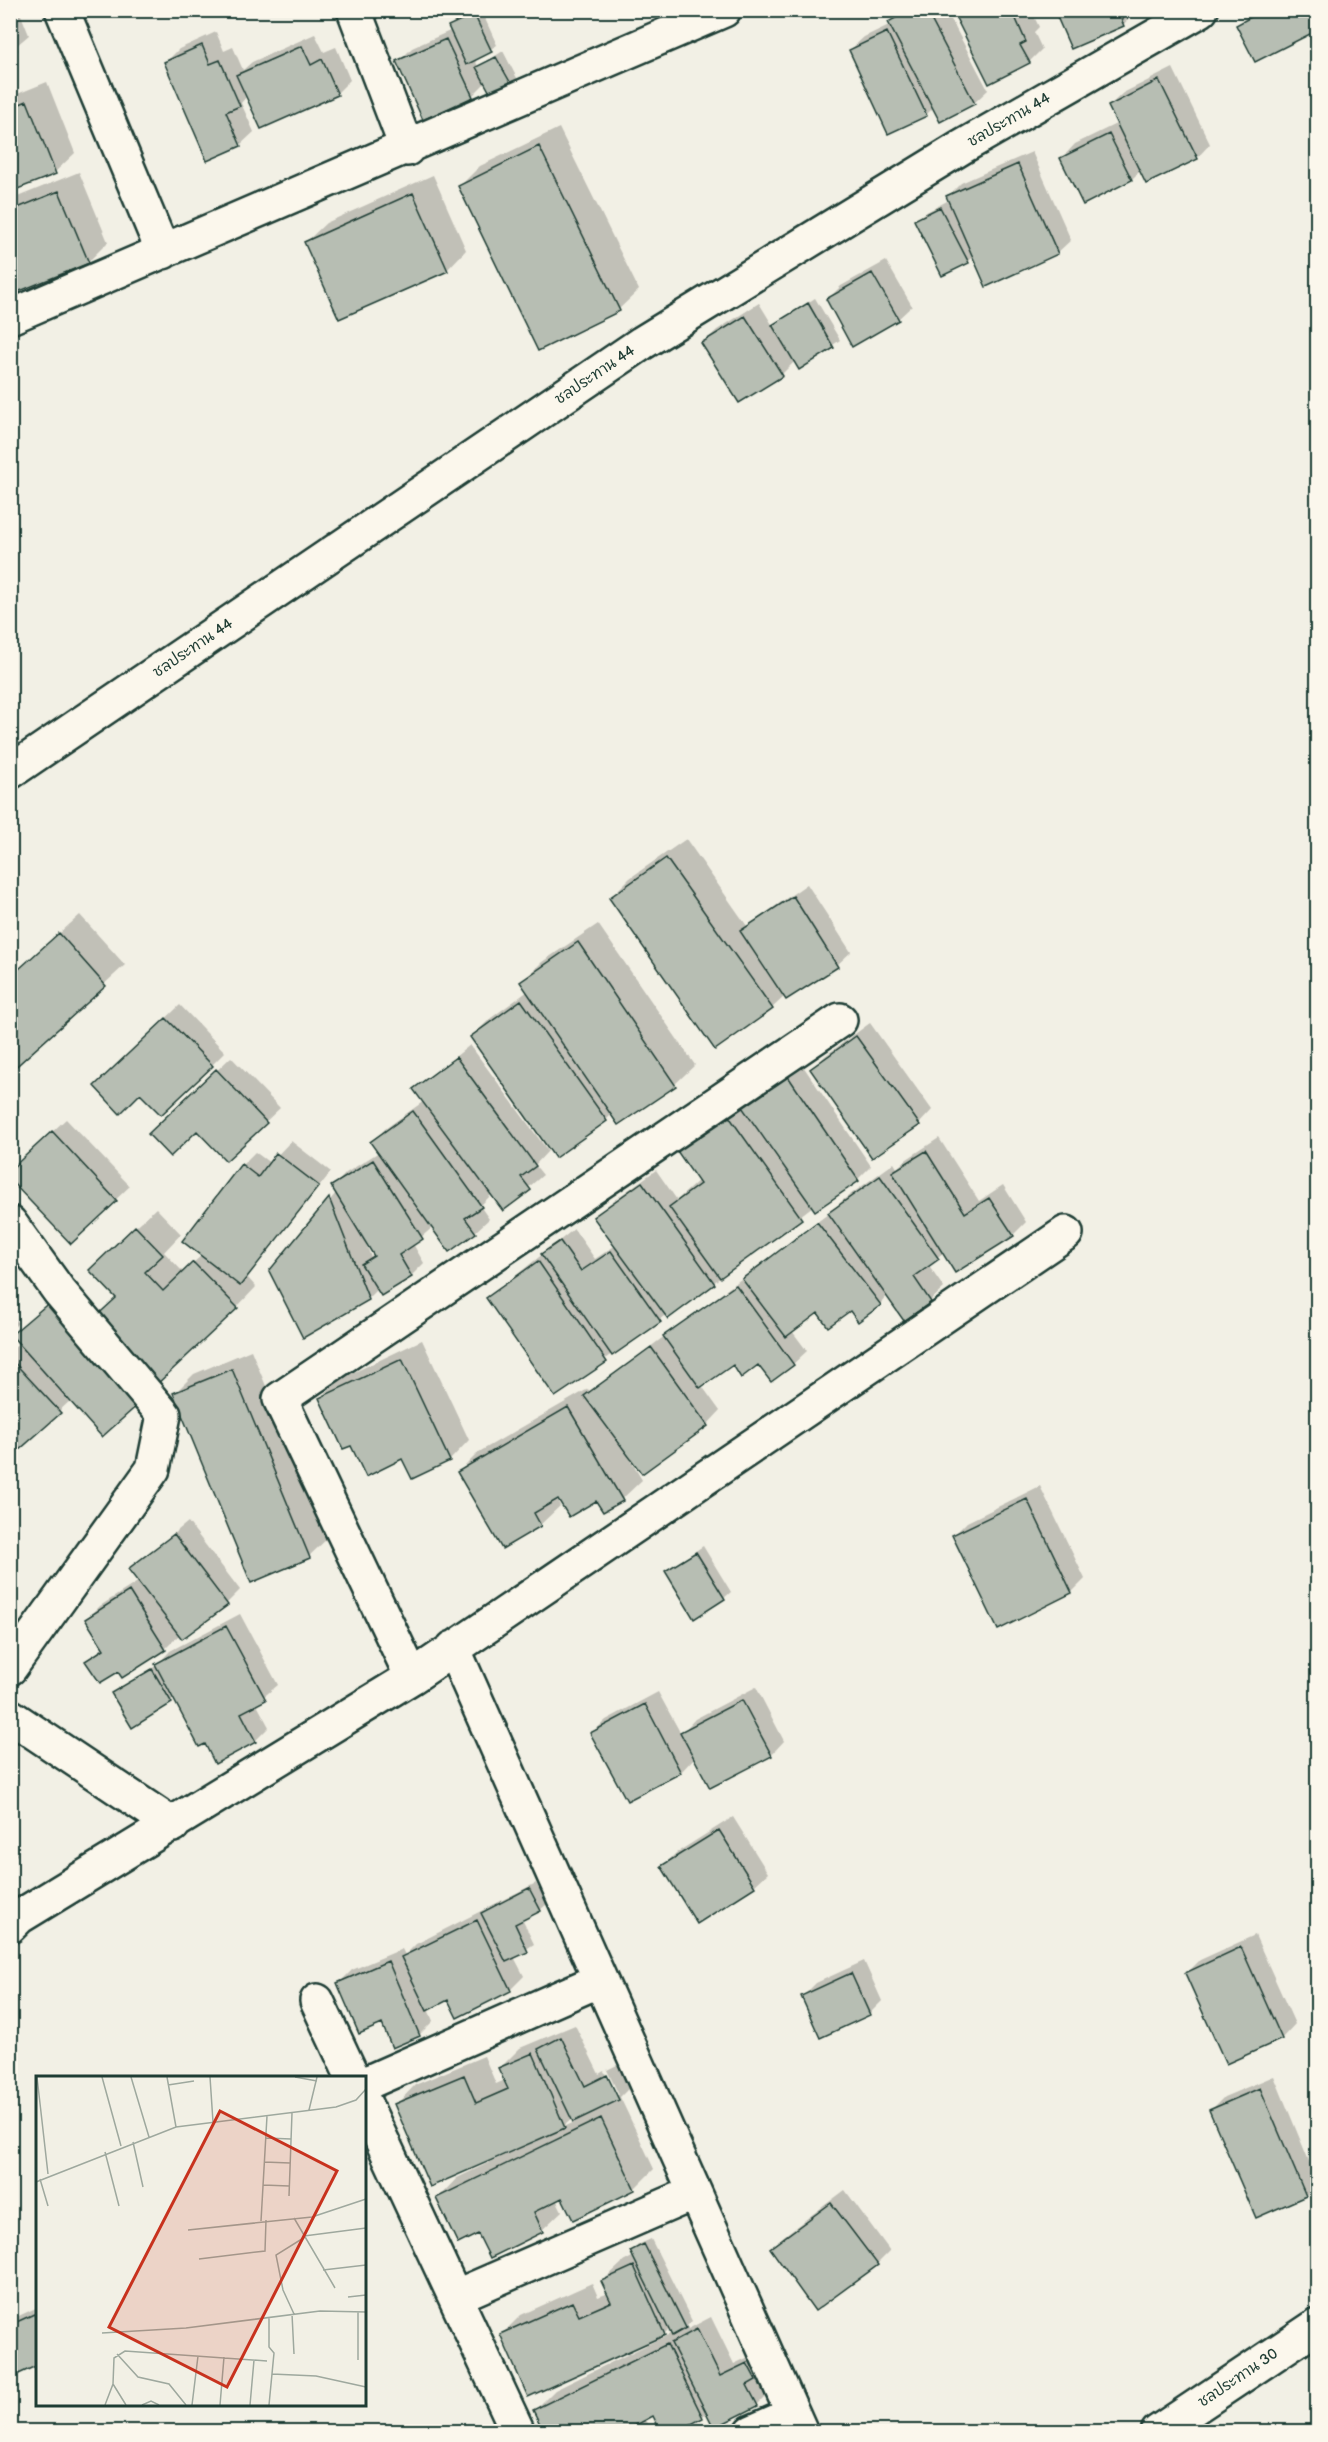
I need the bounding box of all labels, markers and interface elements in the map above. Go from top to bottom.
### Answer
street label: ชลประทาน 44 [964,89,1054,151]
street label: ชลประทาน 44 [551,341,639,409]
street label: ชลประทาน 44 [149,614,237,682]
inset map [36,2076,366,2406]
street label: ชลประทาน 30 [1194,2344,1282,2412]

